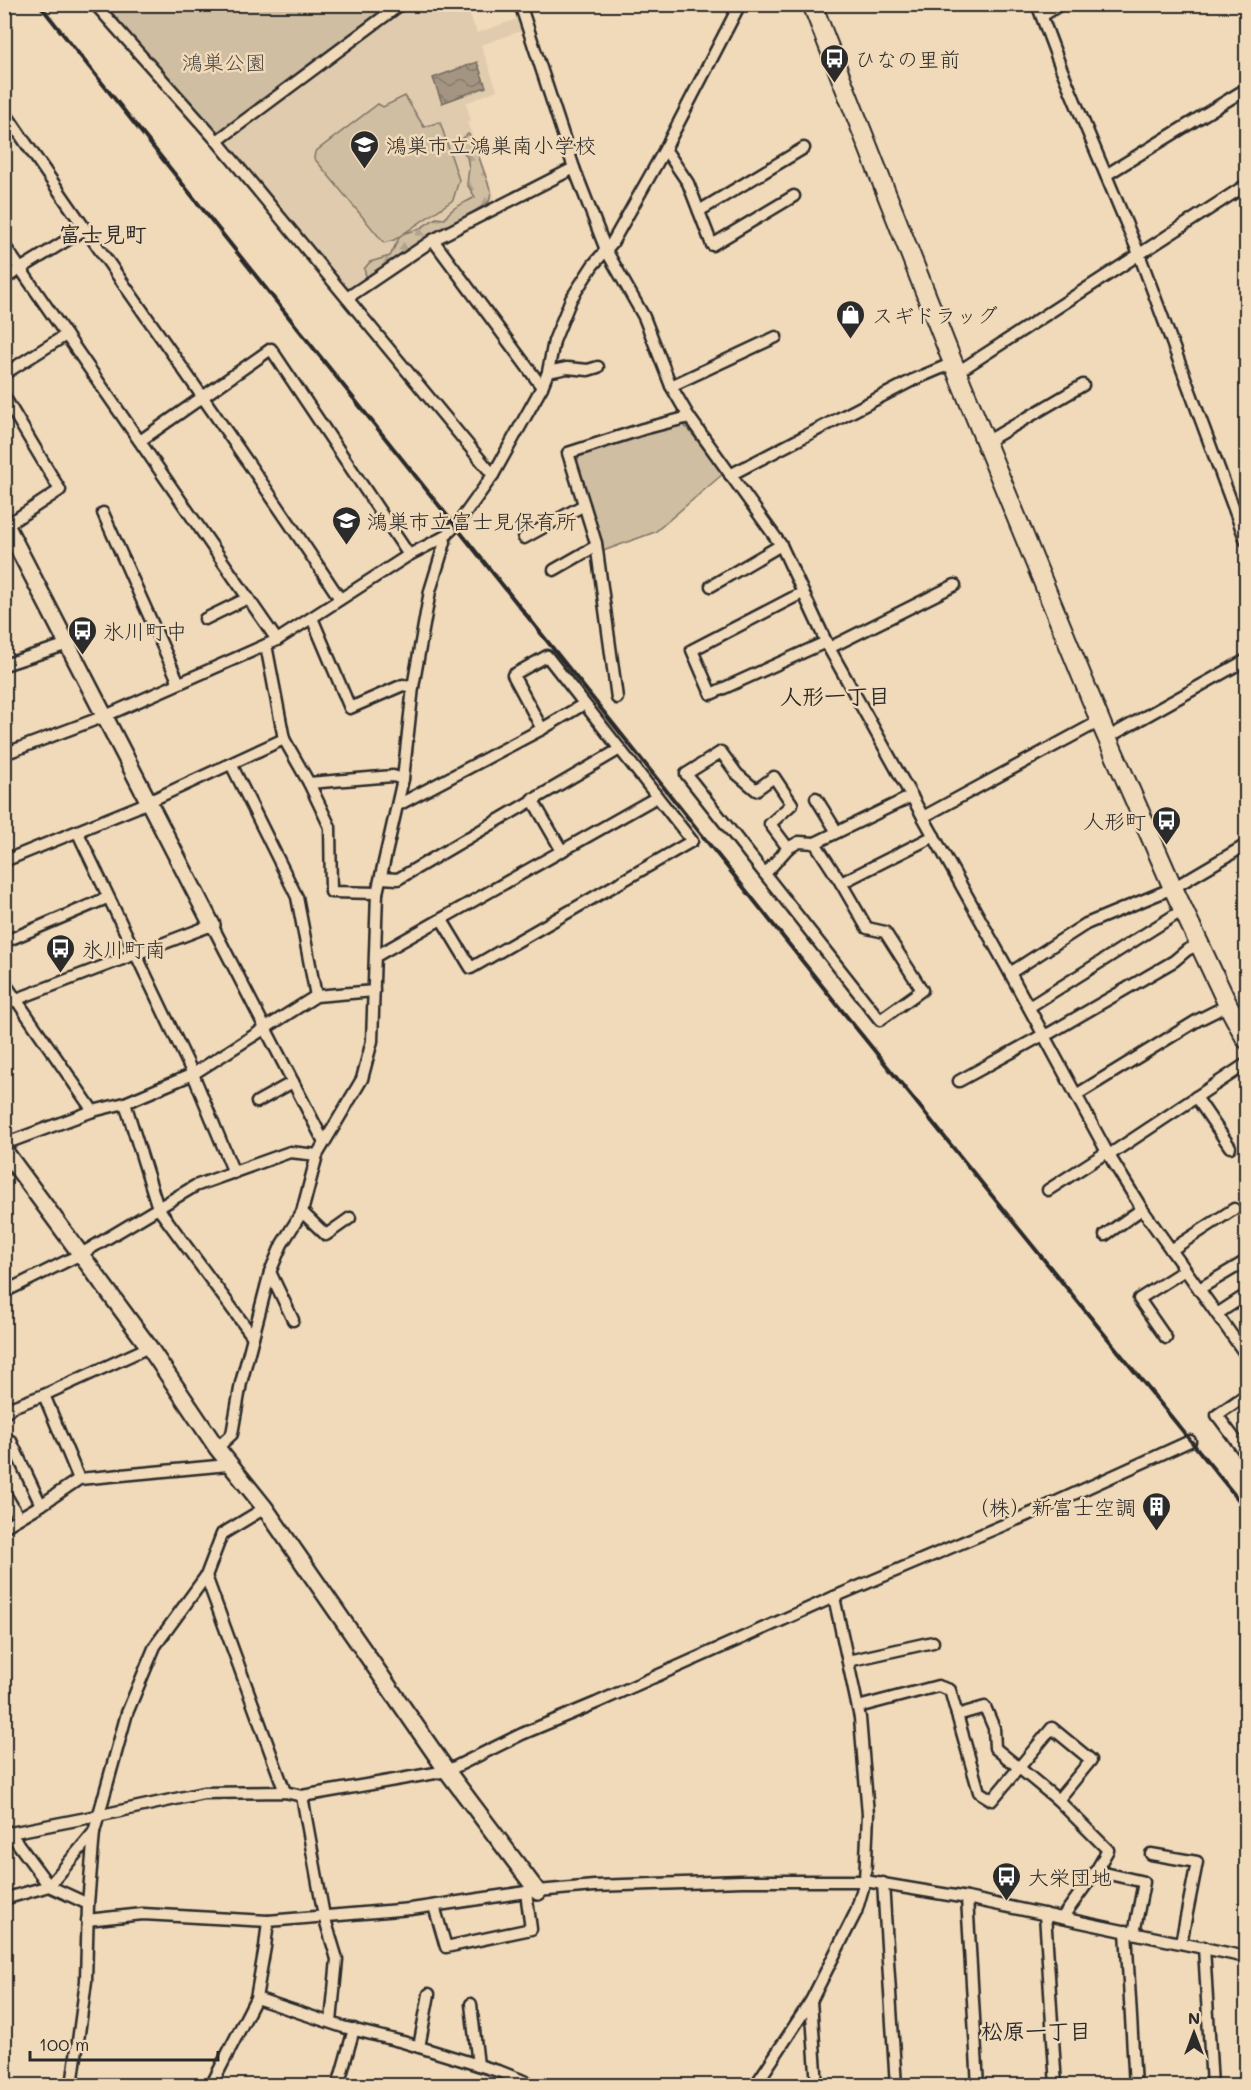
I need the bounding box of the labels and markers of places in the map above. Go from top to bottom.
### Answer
bus stop icon: ひなの里前 [818,42,850,84]
place label: ひなの里前 [855,45,960,72]
school or university icon: 鴻巣市立鴻巣南小学校 [349,128,381,170]
place label: 鴻巣市立鴻巣南小学校 [386,131,596,158]
shop icon: スギドラッグ [835,298,867,340]
place label: スギドラッグ [872,301,998,328]
school or university icon: 鴻巣市立富士見保育所 [330,504,362,546]
place label: 鴻巣市立富士見保育所 [367,507,577,534]
bus stop icon: 氷川町中 [66,614,98,656]
place label: 氷川町中 [103,617,187,644]
bus stop icon: 人形町 [1151,804,1183,846]
place label: 人形町 [1083,807,1146,834]
bus stop icon: 氷川町南 [45,932,77,974]
place label: 氷川町南 [82,935,166,962]
building icon: （株）新富士空調 [1141,1490,1173,1532]
place label: （株）新富士空調 [968,1493,1136,1520]
bus stop icon: 大栄団地 [991,1860,1023,1902]
place label: 大栄団地 [1028,1863,1112,1890]

